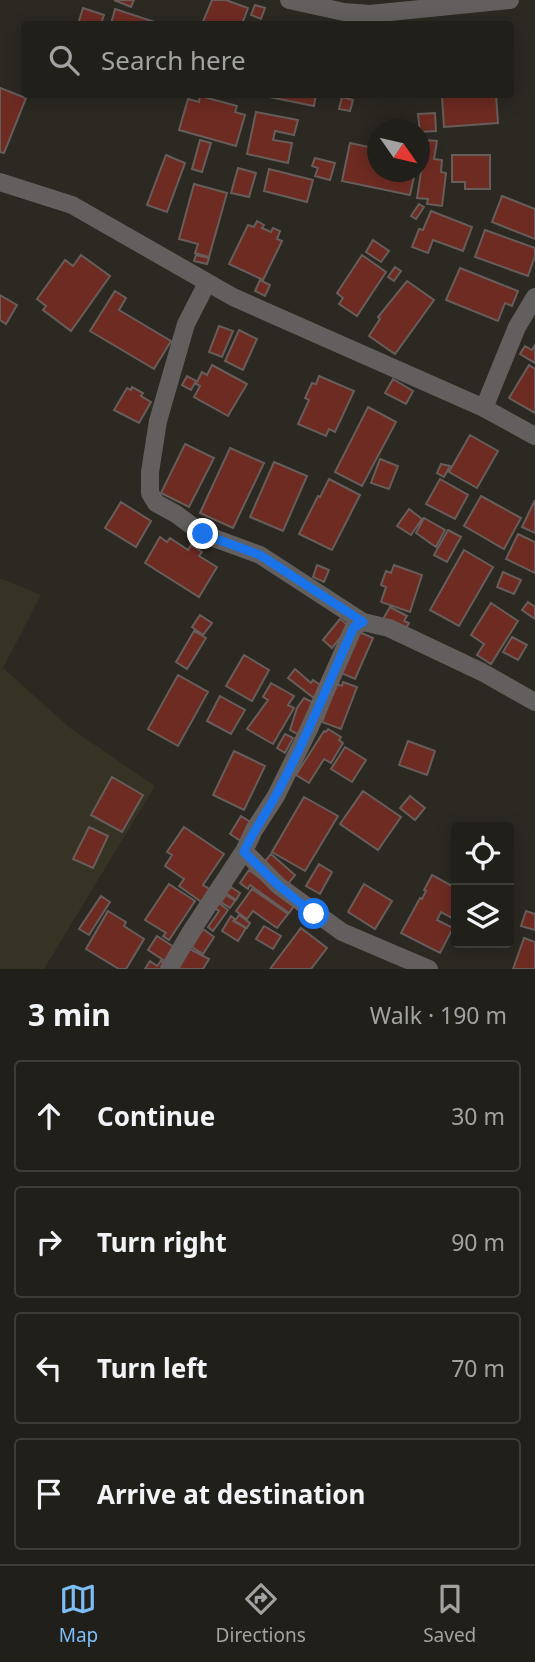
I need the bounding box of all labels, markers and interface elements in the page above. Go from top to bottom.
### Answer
search box [21,21,514,98]
icon: search [45,41,83,79]
text: Search here [101,42,246,78]
north arrow [367,119,430,182]
route end [187,518,218,549]
map controls [451,822,514,948]
button: locate [451,822,514,885]
button: layers [451,885,514,948]
route start [298,898,329,929]
text: 3 min [28,994,111,1035]
text: Walk · 190 m [370,999,507,1031]
icon: ahead [30,1097,68,1135]
text: Continue [97,1098,215,1134]
text: 30 m [451,1100,505,1132]
icon: right [30,1223,68,1261]
text: Turn right [97,1224,227,1260]
text: 90 m [451,1226,505,1258]
icon: left [30,1349,68,1387]
text: Turn left [97,1350,208,1386]
text: 70 m [451,1352,505,1384]
icon: arrive [30,1475,68,1513]
text: Arrive at destination [97,1476,366,1512]
tab: Map [59,1580,98,1648]
tab: Directions [216,1580,306,1648]
tab: Saved [423,1580,476,1648]

